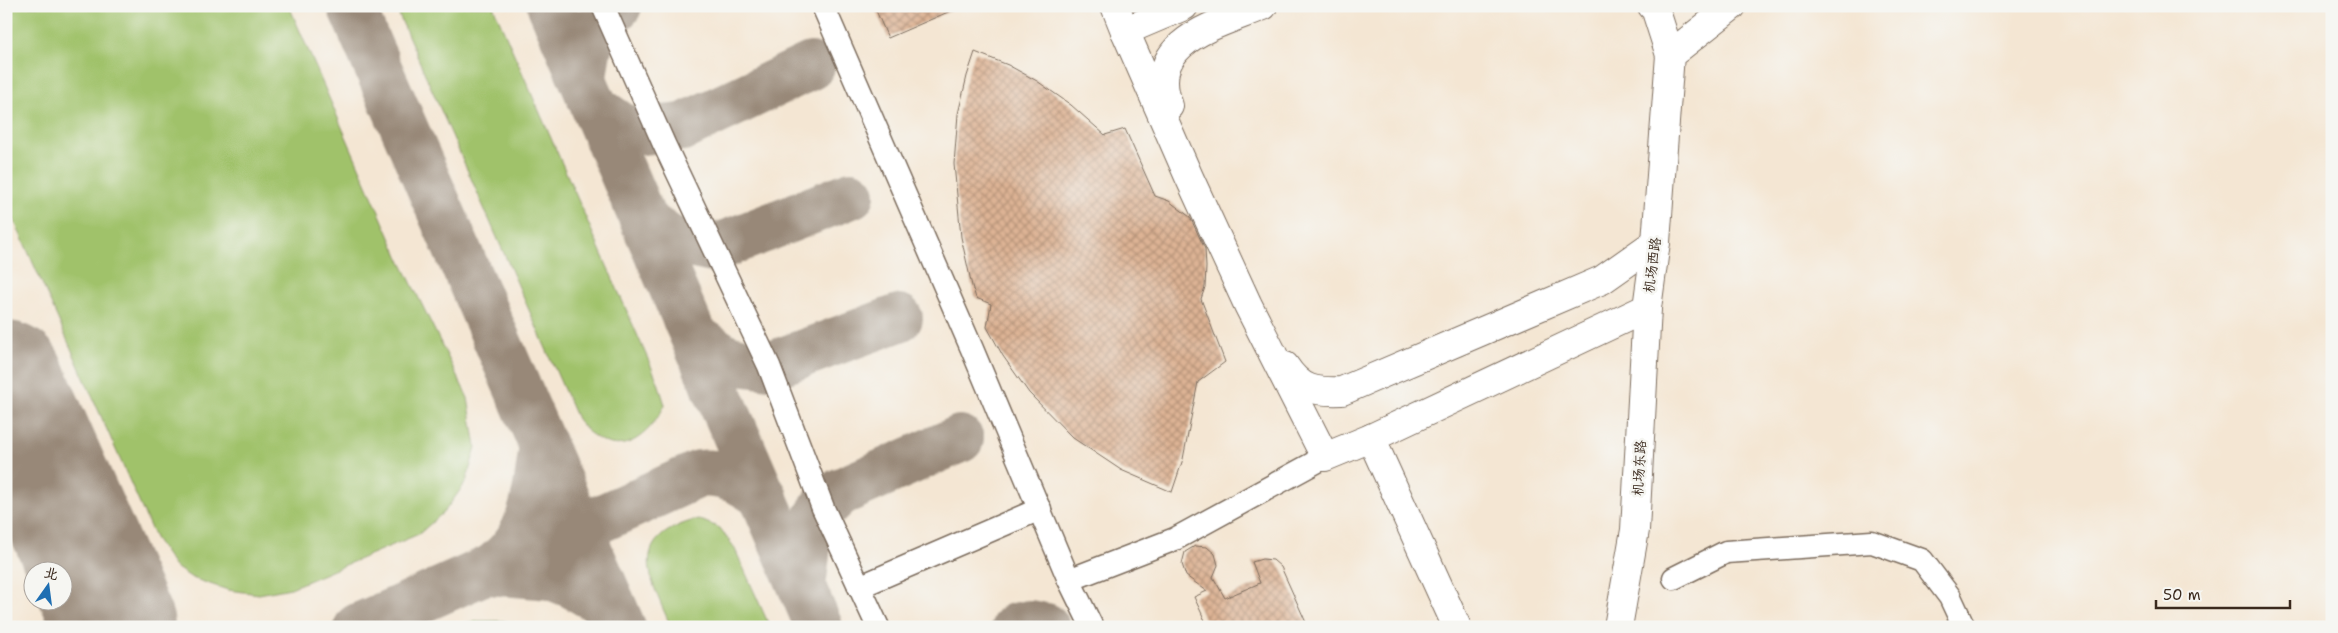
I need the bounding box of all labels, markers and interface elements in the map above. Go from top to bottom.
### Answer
street label: 机场西路 [1640,236,1664,294]
street label: 机场东路 [1629,440,1649,496]
north arrow [22,560,72,610]
text: 北 [42,563,60,584]
scale bar [2156,578,2289,610]
text: 50 m [2163,585,2201,605]

